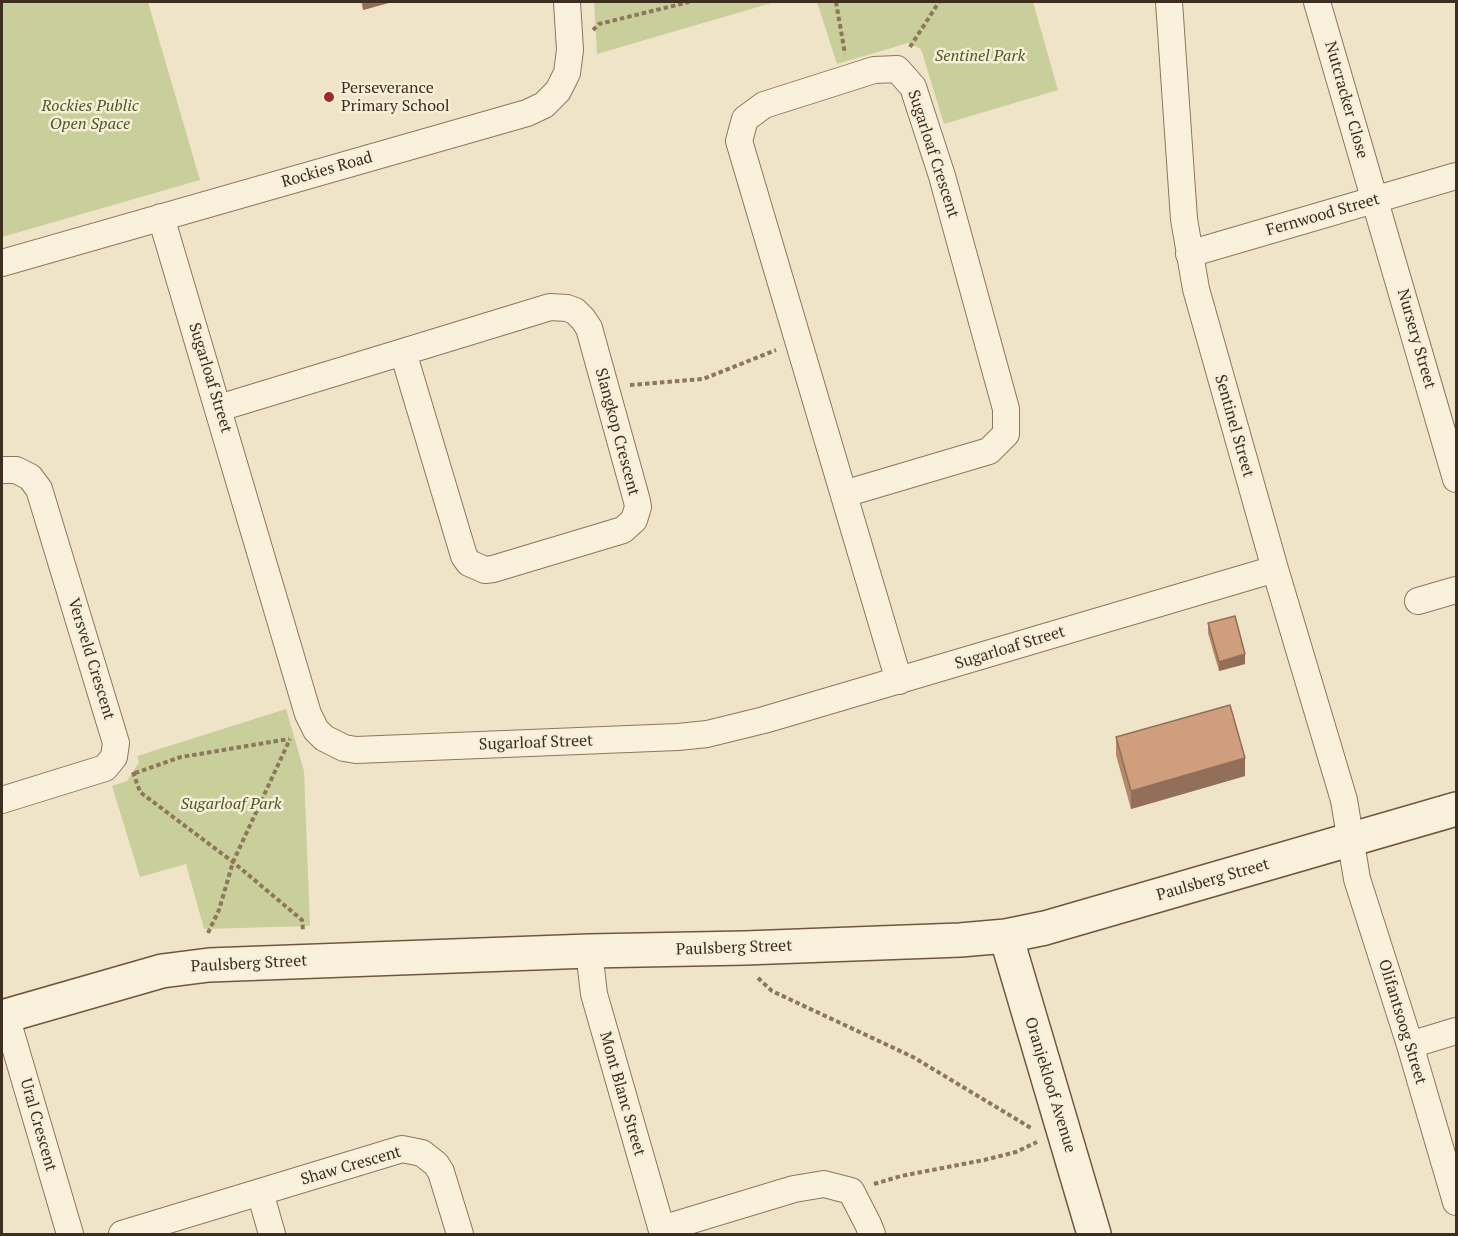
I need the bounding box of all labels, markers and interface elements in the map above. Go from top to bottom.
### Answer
street label: Nutcracker Close [1320,39,1372,161]
park label: Sentinel Park [935,46,1025,66]
place label: Perseverance Primary School [341,78,450,116]
street label: Sugarloaf Crescent [903,88,963,220]
marker: Perseverance Primary School [322,90,336,104]
park label: Rockies Public Open Space [42,96,138,134]
street label: Rockies Road [279,148,375,192]
street label: Fernwood Street [1264,190,1382,240]
street label: Nursery Street [1393,287,1439,391]
street label: Sugarloaf Street [184,321,236,435]
street label: Slangkop Crescent [591,366,643,498]
street label: Sentinel Street [1210,372,1258,480]
street label: Versveld Crescent [63,596,119,722]
street label: Sugarloaf Street [953,622,1067,674]
street label: Sugarloaf Street [479,731,593,755]
park label: Sugarloaf Park [180,794,282,814]
street label: Paulsberg Street [1154,855,1272,905]
street label: Paulsberg Street [675,936,793,960]
street label: Paulsberg Street [190,951,308,977]
street label: Olifantsoog Street [1374,957,1430,1087]
street label: Oranjekloof Avenue [1020,1015,1080,1155]
street label: Mont Blanc Street [595,1030,649,1158]
street label: Ural Crescent [16,1076,60,1174]
street label: Shaw Crescent [299,1142,403,1190]

